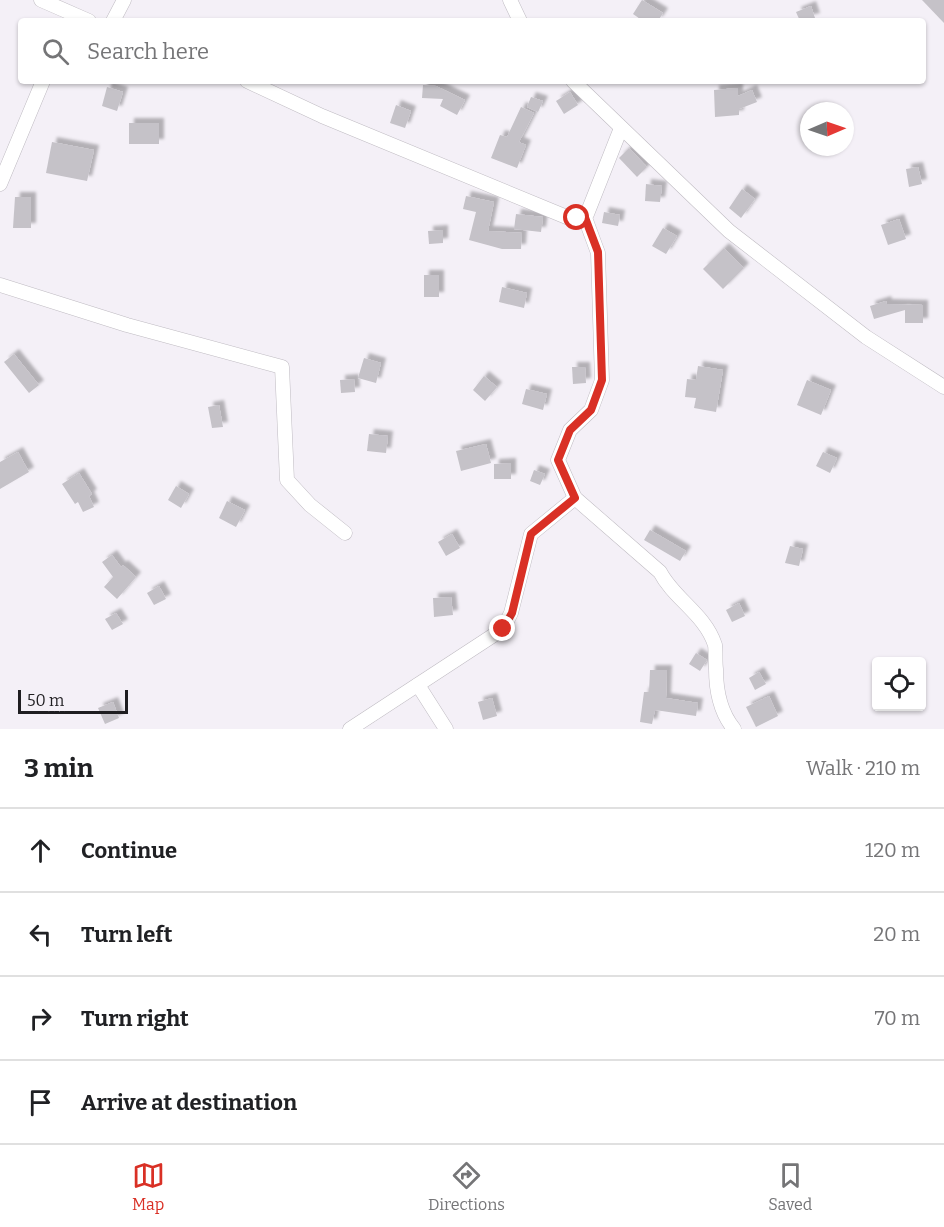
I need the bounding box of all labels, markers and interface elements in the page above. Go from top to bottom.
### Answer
search box [18,18,926,84]
icon: search [39,35,72,68]
text: Search here [87,38,209,65]
north arrow [800,102,854,156]
route start [563,204,589,230]
route end [489,615,515,641]
map controls [872,657,926,711]
button: locate [872,657,926,711]
scale bar [18,687,128,714]
text: 50 m [27,691,64,710]
text: 3 min [24,753,93,784]
text: Walk · 210 m [806,756,920,780]
icon: ahead [24,834,57,867]
text: Continue [81,837,177,864]
text: 120 m [865,838,920,862]
icon: left [24,918,57,951]
text: Turn left [81,921,173,948]
text: 20 m [873,922,920,946]
icon: right [24,1002,57,1035]
text: Turn right [81,1005,189,1032]
text: 70 m [874,1006,920,1030]
icon: arrive [24,1086,57,1119]
text: Arrive at destination [81,1089,297,1116]
tab: Map [132,1159,165,1214]
tab: Directions [428,1159,505,1214]
tab: Saved [768,1159,812,1214]

